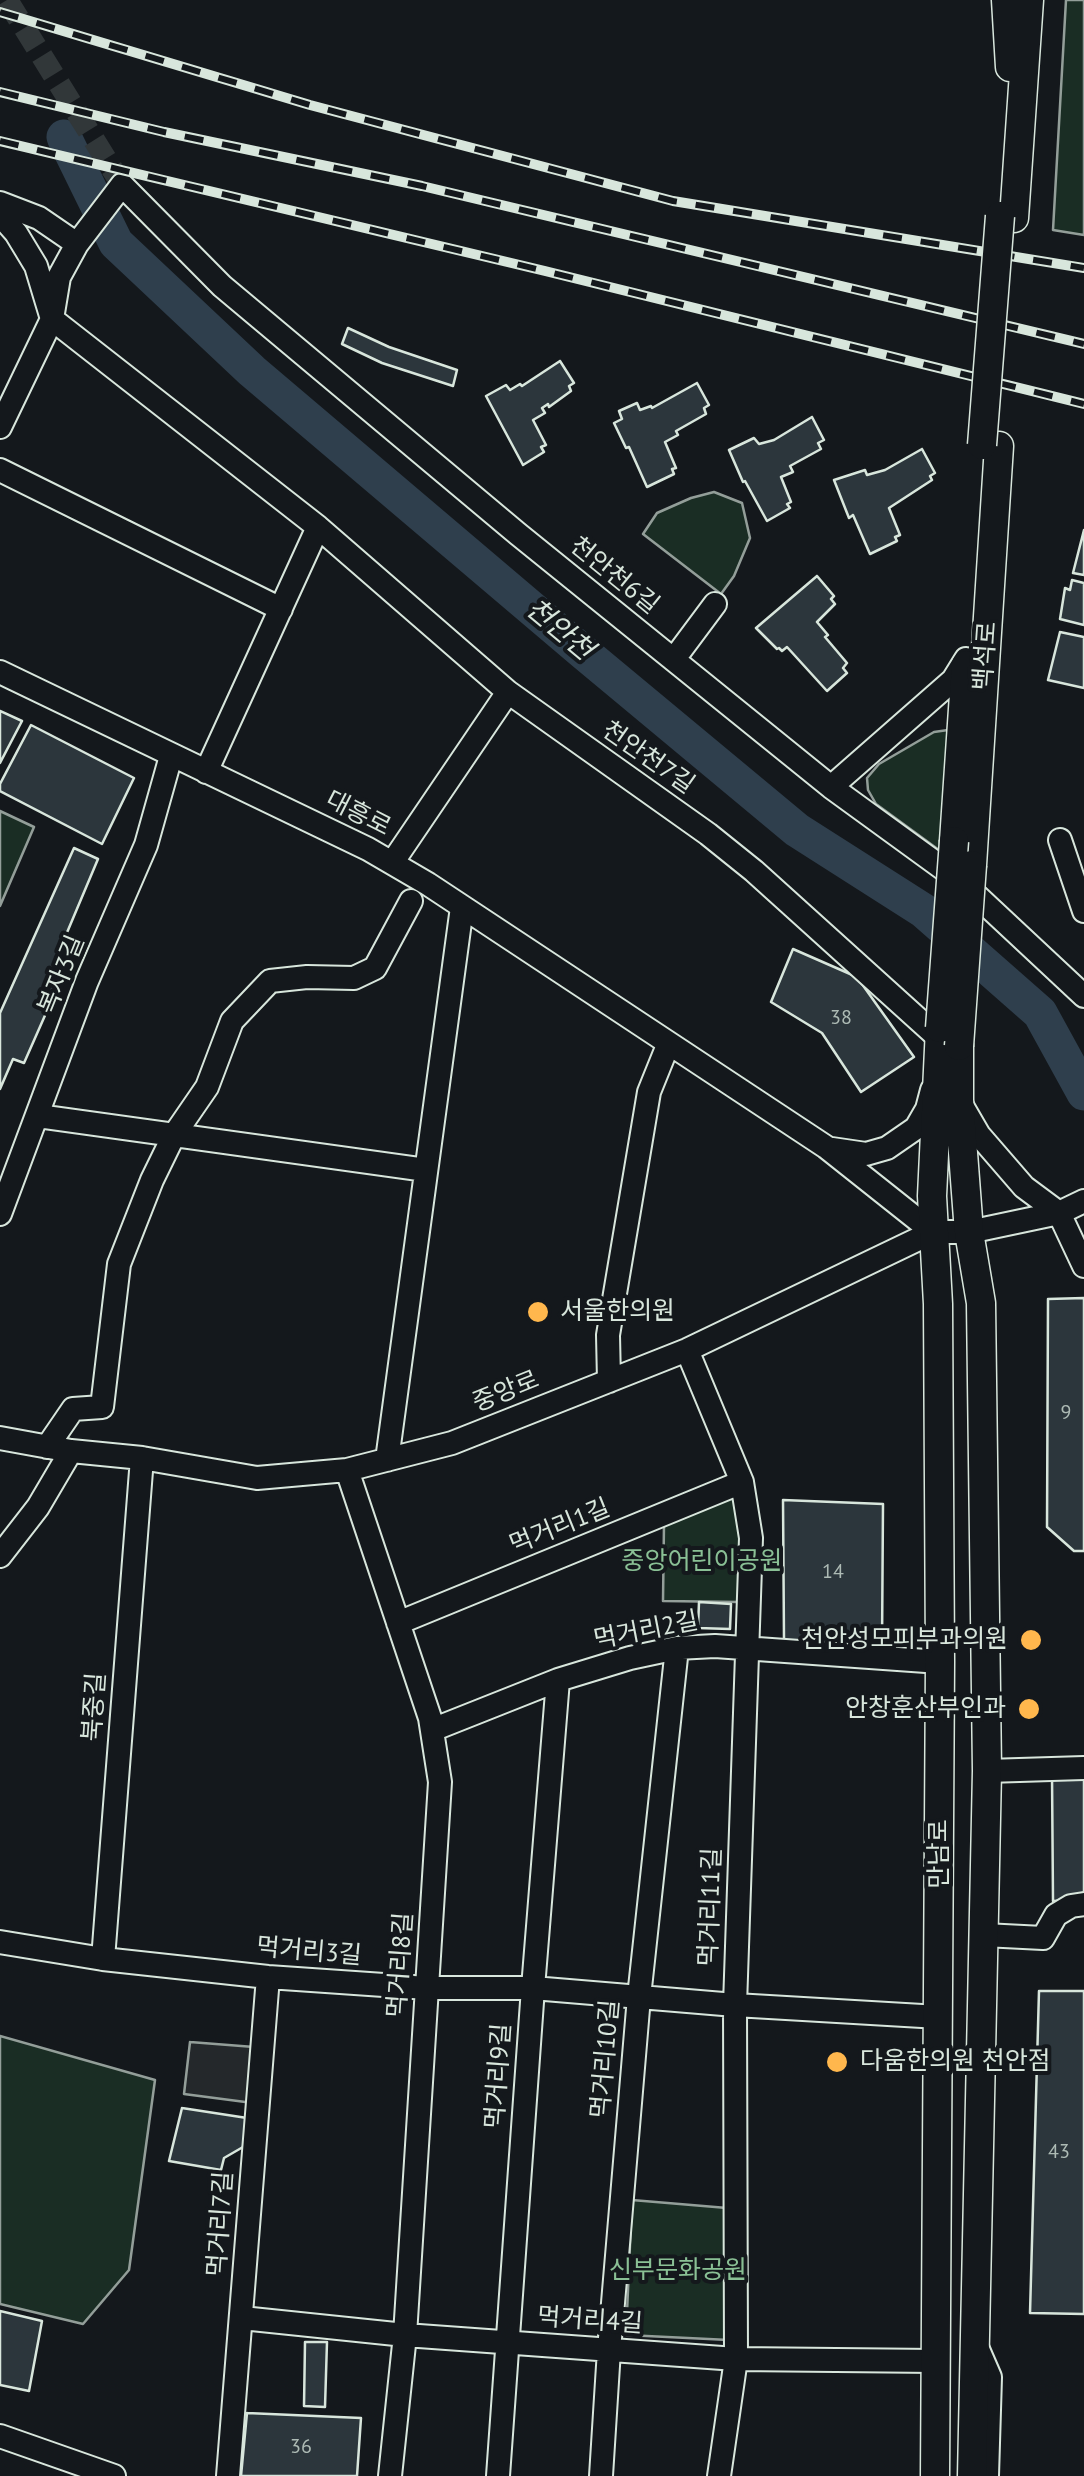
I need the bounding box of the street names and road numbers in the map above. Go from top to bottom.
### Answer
street label: 천안천6길 [564,531,664,621]
street label: 백석로 [969,621,1003,691]
street label: 천안천7길 [596,715,700,801]
street label: 대흥로 [320,785,396,843]
street label: 복자3길 [33,931,91,1019]
street label: 중앙로 [468,1365,544,1419]
street label: 먹거리1길 [505,1493,615,1561]
street label: 먹거리2길 [591,1606,701,1656]
street label: 북중길 [78,1672,112,1742]
street label: 만남로 [925,1820,955,1888]
street label: 먹거리11길 [694,1847,728,1967]
street label: 먹거리8길 [382,1911,420,2019]
street label: 먹거리3길 [255,1932,363,1972]
street label: 먹거리10길 [586,1998,626,2120]
street label: 먹거리9길 [480,2022,518,2130]
street label: 먹거리7길 [202,2170,240,2278]
street label: 먹거리4길 [536,2302,644,2340]

